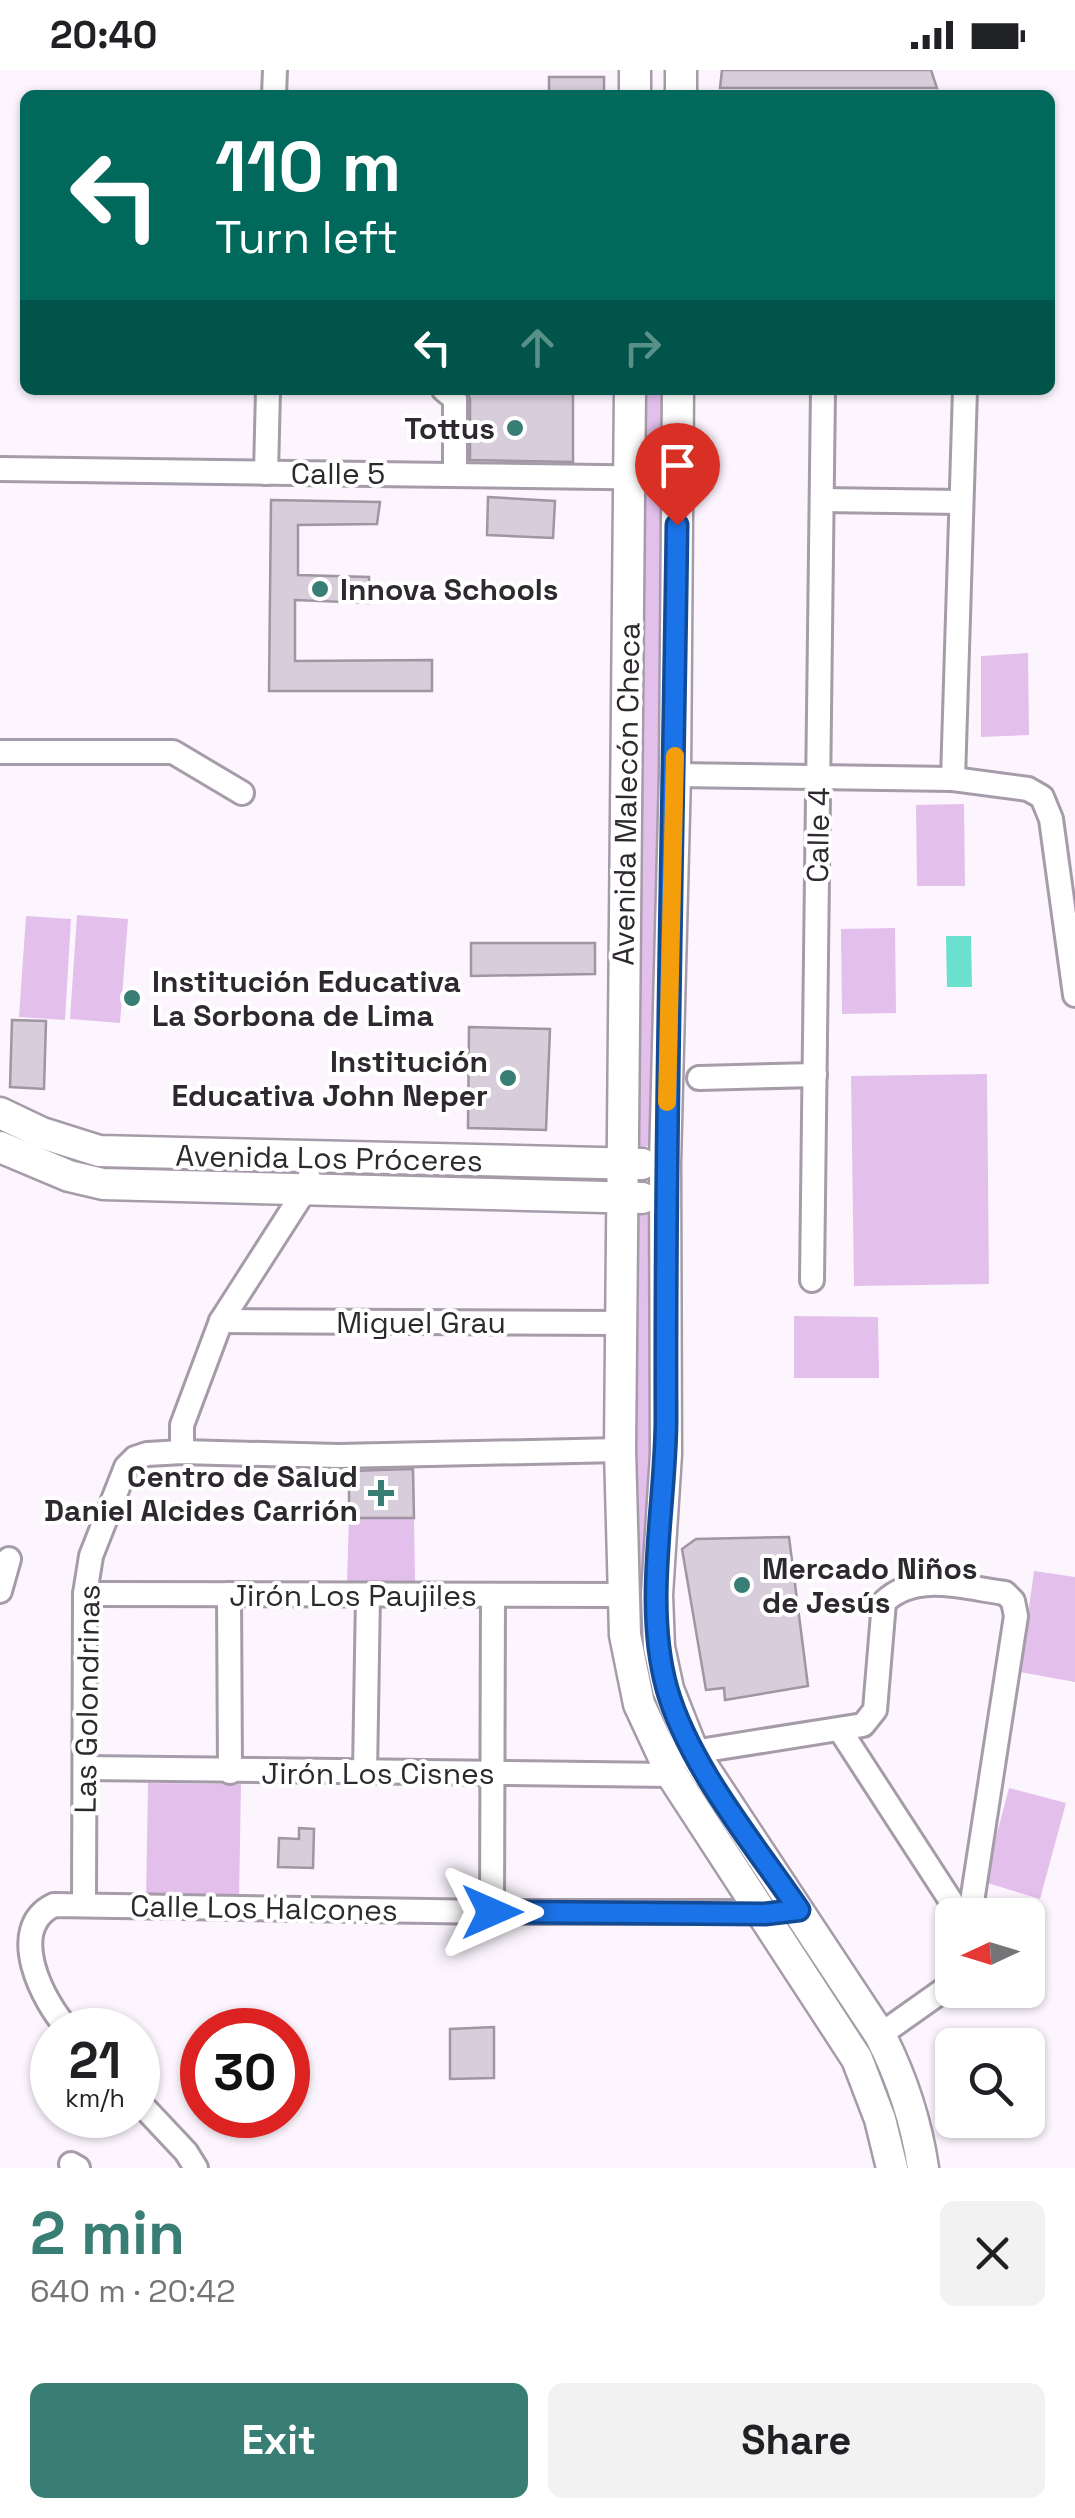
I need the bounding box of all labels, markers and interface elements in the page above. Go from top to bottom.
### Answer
text: 20:40 [50,11,157,59]
text: 110 m [215,122,401,211]
icon: left [50,130,180,260]
text: Turn left [215,209,398,266]
icon: left [405,320,460,375]
icon: ahead [510,320,565,375]
icon: right [615,320,670,375]
place label: Tottus [404,409,495,448]
marker: Tottus [504,417,526,439]
pin [635,423,720,526]
icon: arrive [650,438,705,493]
street label: Calle 5 [291,454,385,493]
place label: Innova Schools [340,570,559,609]
marker: Innova Schools [309,578,331,600]
street label: Avenida Malecón Checa [604,622,648,966]
street label: Calle 4 [798,787,838,883]
place label: Institución Educativa La Sorbona de Lima [152,962,461,1035]
marker: Institución Educativa La Sorbona de Lima [121,987,143,1009]
place label: Institución Educativa John Neper [171,1042,488,1115]
marker: Institución Educativa John Neper [497,1067,519,1089]
street label: Avenida Los Próceres [175,1136,483,1180]
street label: Miguel Grau [336,1303,506,1342]
place label: Centro de Salud Daniel Alcides Carrión [44,1457,358,1530]
marker: Centro de Salud Daniel Alcides Carrión [368,1480,394,1506]
place label: Mercado Niños de Jesús [762,1549,978,1622]
marker: Mercado Niños de Jesús [731,1574,753,1596]
street label: Jirón Los Paujiles [229,1576,477,1615]
street label: Las Golondrinas [66,1584,108,1814]
street label: Jirón Los Cisnes [261,1754,495,1793]
position arrow [440,1860,544,1964]
street label: Calle Los Halcones [130,1886,398,1930]
north arrow [935,1898,1045,2008]
map controls [935,1898,1045,2138]
speed limit sign: 30 [180,2008,310,2138]
button: search [935,2028,1045,2138]
text: 21 [69,2029,121,2093]
text: km/h [65,2082,125,2114]
text: 2 min [30,2195,185,2272]
button: close [940,2201,1045,2306]
text: 640 m · 20:42 [30,2271,235,2311]
button: Exit [30,2383,528,2498]
button: Share [548,2383,1045,2498]

